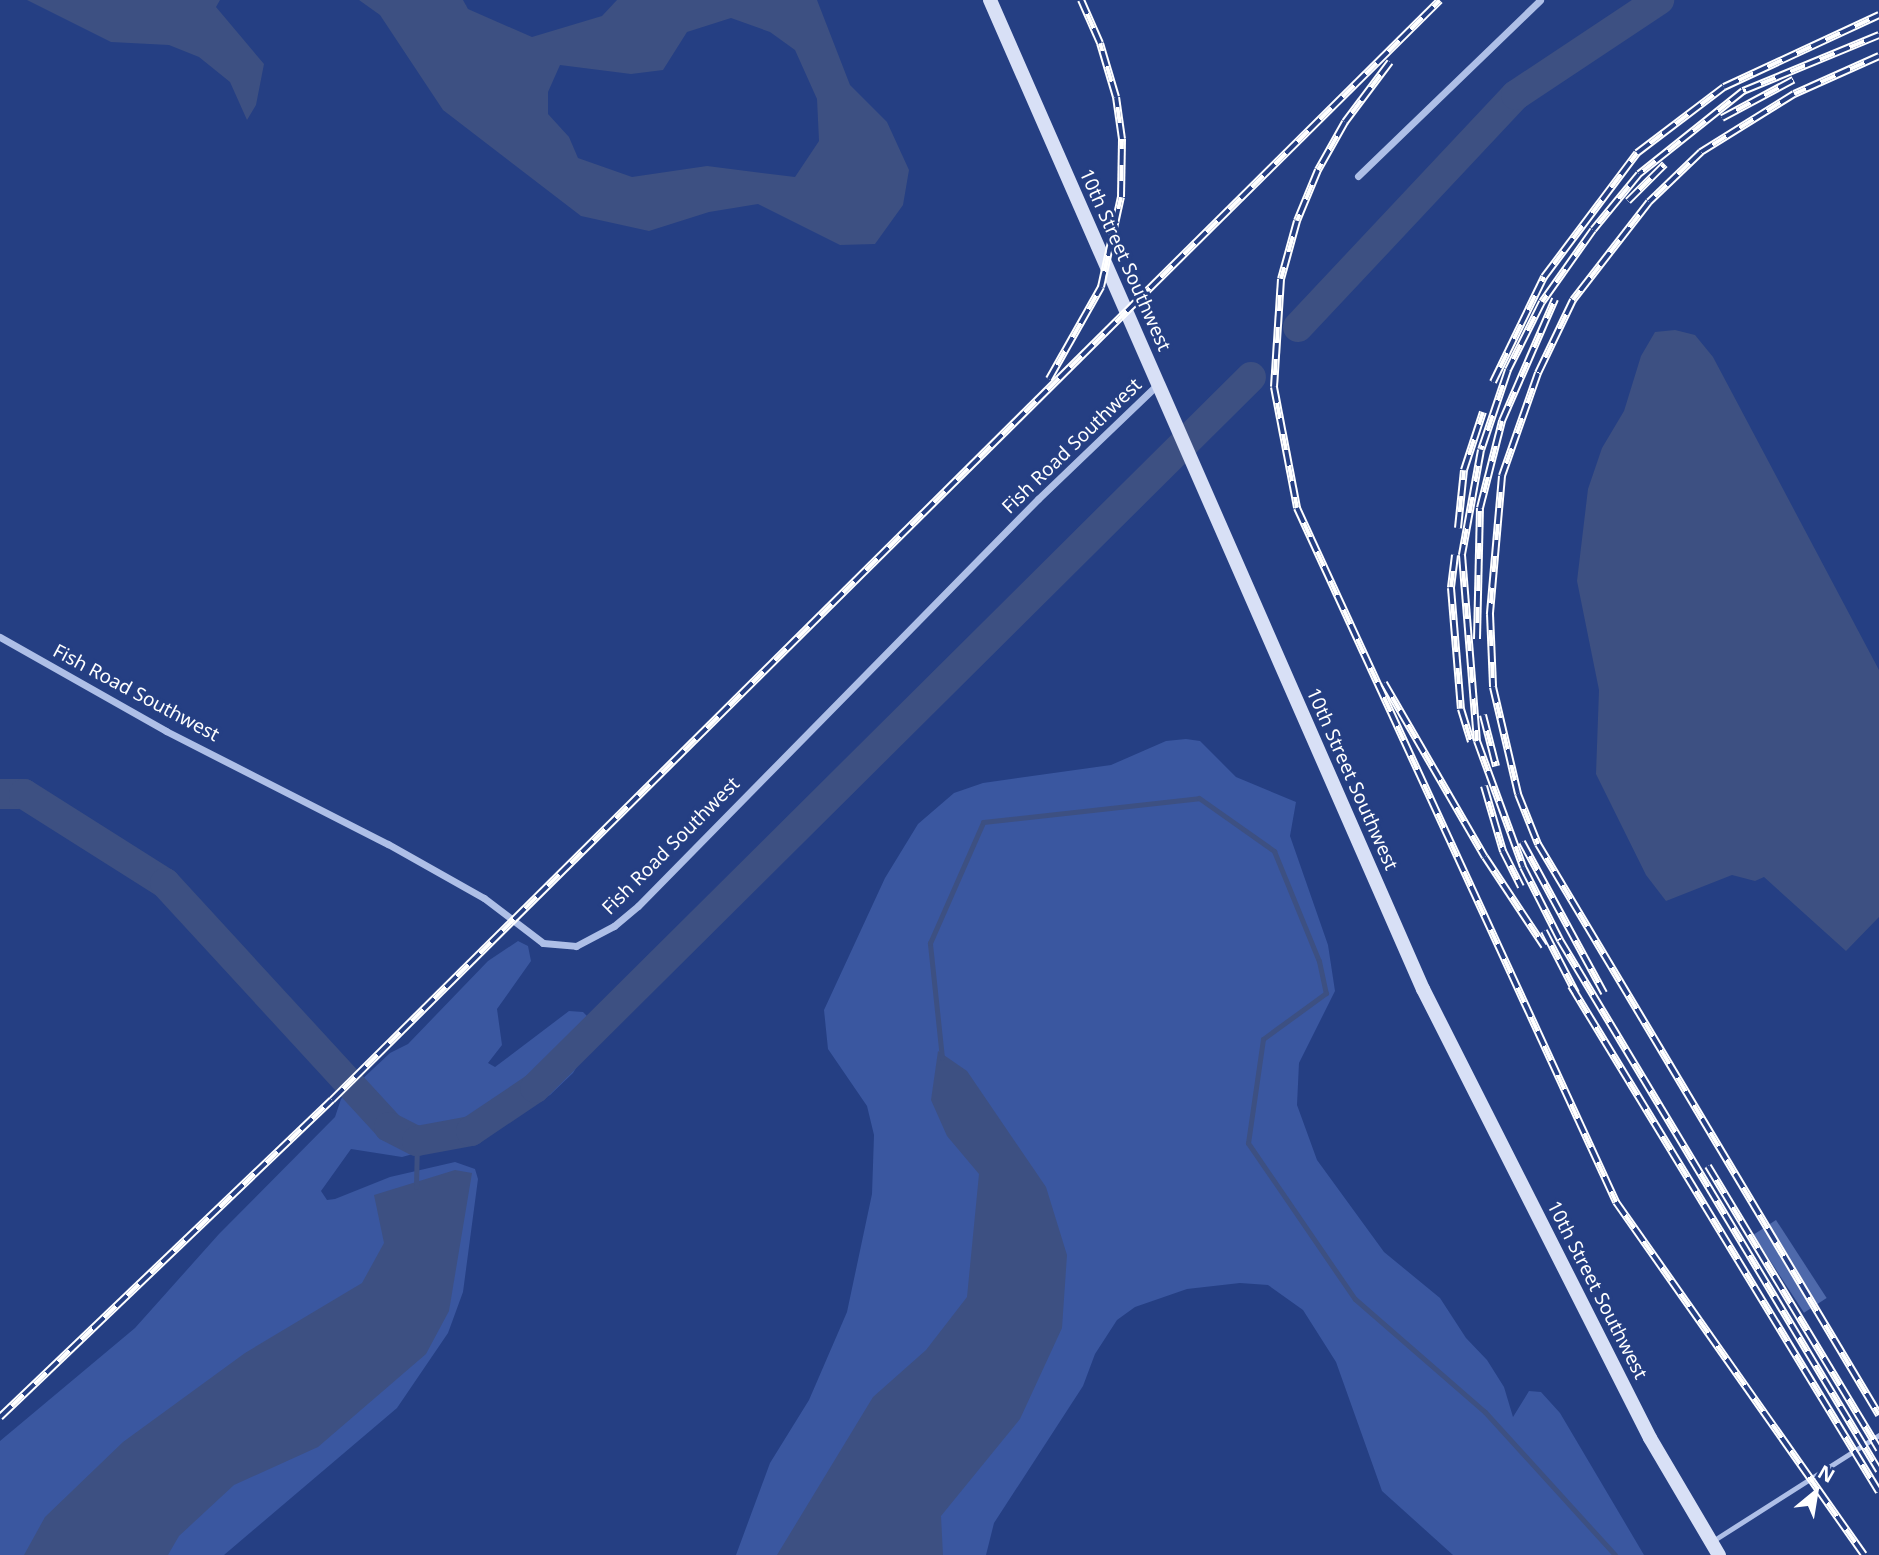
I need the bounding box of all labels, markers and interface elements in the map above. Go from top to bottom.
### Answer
street label: 10th Street Southwest [1074,165,1176,355]
street label: Fish Road Southwest [998,374,1146,518]
street label: Fish Road Southwest [49,640,223,746]
street label: 10th Street Southwest [1301,684,1403,874]
street label: Fish Road Southwest [598,773,744,919]
street label: 10th Street Southwest [1542,1197,1652,1383]
north arrow [1781,1457,1851,1527]
text: N [1813,1459,1840,1489]

